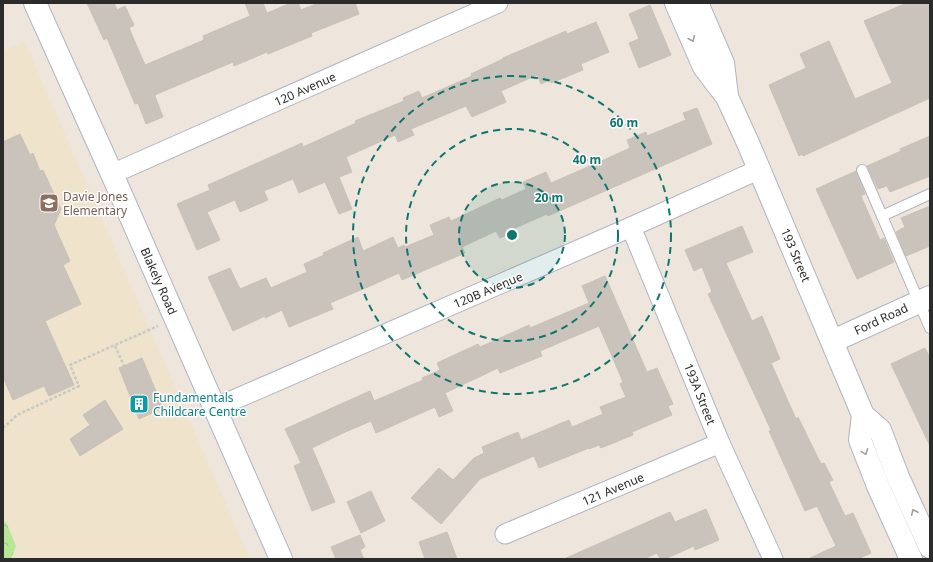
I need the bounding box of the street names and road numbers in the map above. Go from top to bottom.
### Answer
street label: 120 Avenue [271,68,339,110]
street label: 193 Street [777,225,815,285]
street label: Blakely Road [137,245,181,317]
street label: 120B Avenue [451,268,525,312]
street label: Ford Road [851,299,911,339]
street label: 193A Street [680,361,720,428]
street label: 121 Avenue [579,468,647,510]

